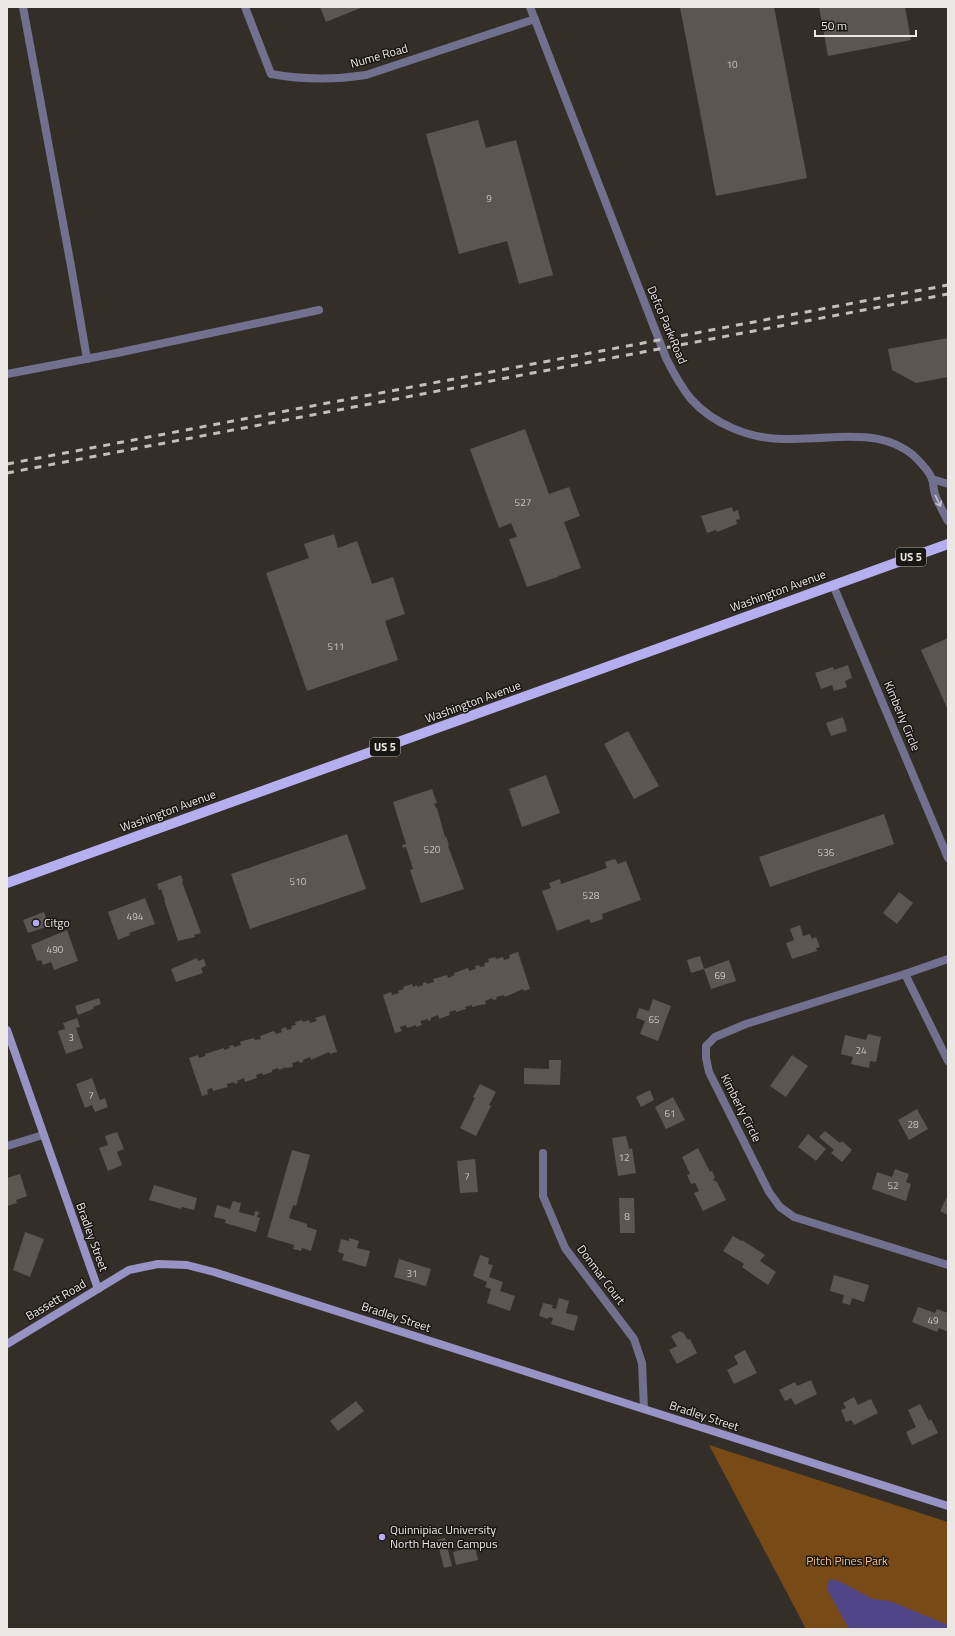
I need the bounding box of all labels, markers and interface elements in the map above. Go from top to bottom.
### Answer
scale bar [815,12,916,38]
text: 50 m [821,16,847,35]
street label: Nume Road [348,38,410,73]
house number: 10 [726,57,738,72]
house number: 9 [486,191,492,206]
street label: Defco Park Road [642,283,692,367]
one-way arrow [935,494,942,506]
house number: 527 [515,495,531,510]
road number: US 5 [896,548,926,566]
street label: Washington Avenue [727,564,828,617]
house number: 511 [328,639,344,654]
street label: Washington Avenue [422,675,523,728]
street label: Kimberly Circle [879,678,926,754]
road number: US 5 [370,738,400,756]
street label: Washington Avenue [117,784,218,837]
house number: 520 [424,842,441,857]
house number: 536 [818,845,835,860]
house number: 510 [290,874,307,889]
house number: 528 [583,888,600,903]
house number: 494 [127,909,144,924]
place label: Citgo [44,913,70,932]
marker: Citgo [31,918,41,928]
house number: 490 [47,942,64,957]
house number: 69 [714,968,726,983]
house number: 65 [648,1012,660,1027]
house number: 3 [68,1030,74,1045]
house number: 24 [855,1043,867,1058]
street label: Kimberly Circle [716,1070,767,1145]
house number: 7 [88,1088,94,1103]
house number: 61 [664,1106,676,1121]
house number: 28 [907,1117,919,1132]
house number: 12 [618,1150,630,1165]
house number: 7 [464,1169,470,1184]
house number: 52 [887,1178,899,1193]
street label: Bradley Street [71,1200,114,1275]
house number: 8 [624,1209,630,1224]
street label: Donmar Court [572,1241,631,1309]
house number: 31 [406,1266,418,1281]
street label: Bassett Road [22,1274,90,1325]
street label: Bradley Street [359,1296,434,1337]
house number: 49 [927,1313,939,1328]
street label: Bradley Street [667,1395,742,1436]
place label: Quinnipiac University North Haven Campus [390,1520,498,1553]
marker: Quinnipiac University North Haven Campus [377,1532,387,1542]
park label: Pitch Pines Park [806,1551,888,1570]

